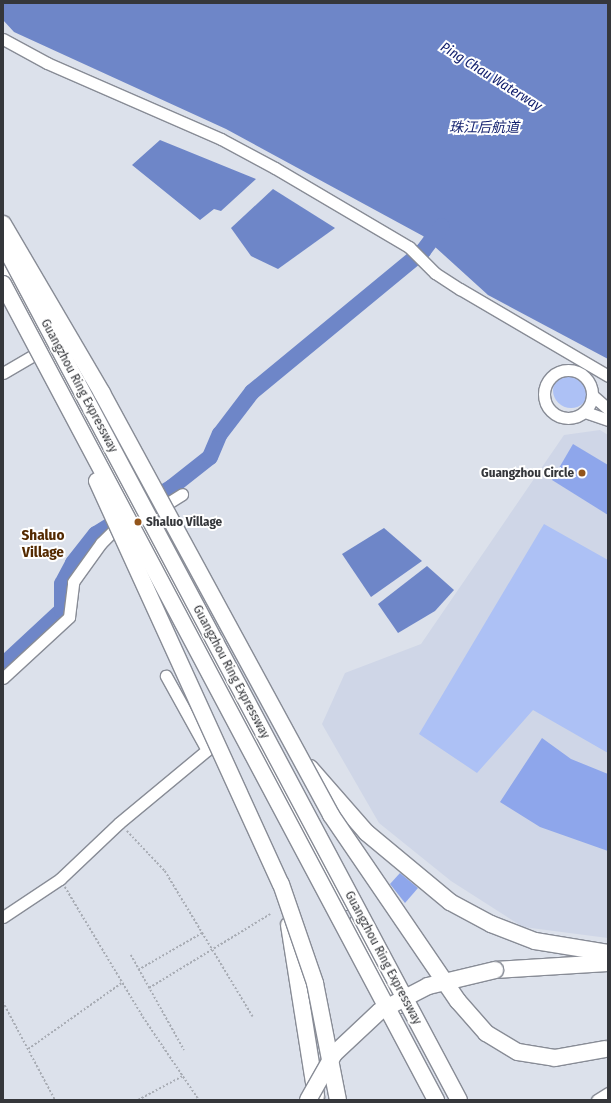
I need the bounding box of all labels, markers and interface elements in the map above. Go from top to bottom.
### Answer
water label: Ping Chau Waterway [437,39,545,115]
water label: 珠江后航道 [449,120,519,136]
street label: Guangzhou Ring Expressway [37,317,121,455]
place label: Guangzhou Circle [481,465,574,481]
marker: Guangzhou Circle [577,468,587,478]
place label: Shaluo Village [146,514,222,530]
marker: Shaluo Village [133,517,143,527]
district label: Shaluo Village [22,526,64,561]
street label: Guangzhou Ring Expressway [189,603,273,741]
street label: Guangzhou Ring Expressway [341,889,425,1027]

